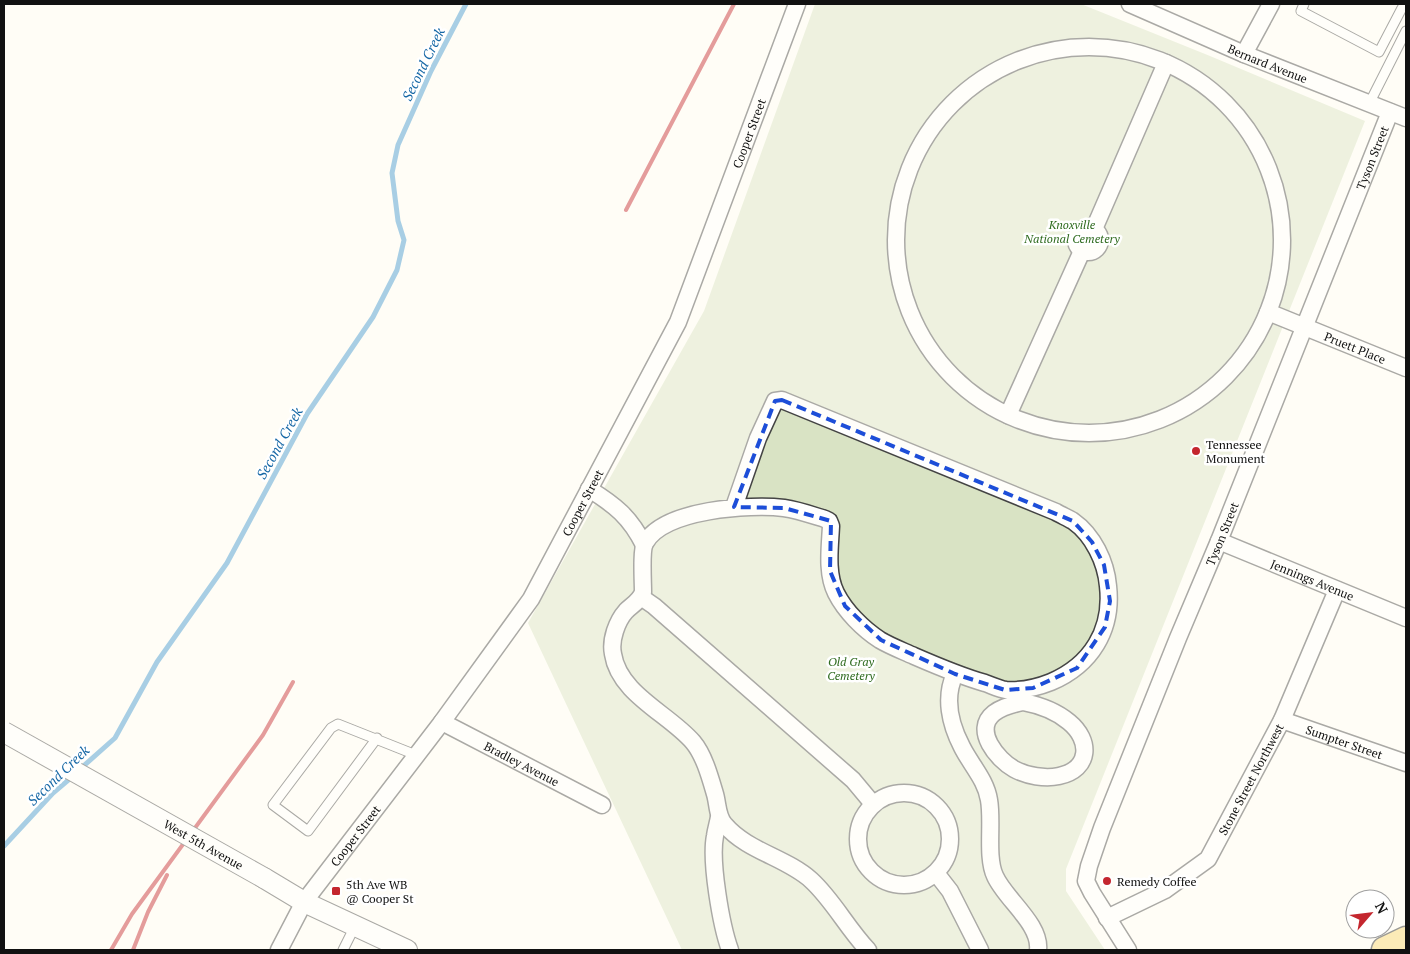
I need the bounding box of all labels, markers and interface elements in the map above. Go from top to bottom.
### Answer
water label: Second Creek [397,24,449,104]
street label: Bernard Avenue [1226,40,1310,86]
street label: Cooper Street [729,96,769,170]
street label: Tyson Street [1352,123,1391,192]
park label: Knoxville National Cemetery [1023,217,1120,246]
street label: Pruett Place [1322,328,1388,366]
water label: Second Creek [251,404,307,482]
place label: Tennessee Monument [1206,437,1266,466]
marker: Tennessee Monument [1190,445,1202,457]
street label: Cooper Street [558,466,606,538]
street label: Tyson Street [1202,499,1242,568]
street label: Jennings Avenue [1269,556,1356,603]
park label: Old Gray Cemetery [827,654,875,683]
street label: Stone Street Northwest [1215,720,1287,837]
street label: Sumpter Street [1304,721,1385,762]
street label: Bradley Avenue [482,738,562,789]
water label: Second Creek [23,740,93,809]
street label: Cooper Street [327,801,384,869]
street label: West 5th Avenue [161,816,246,872]
place label: Remedy Coffee [1117,874,1197,889]
marker: Remedy Coffee [1101,875,1113,887]
place label: 5th Ave WB @ Cooper St [346,877,414,906]
marker: 5th Ave WB @ Cooper St [330,885,342,897]
north arrow [1345,889,1395,939]
text: N [1371,899,1393,917]

